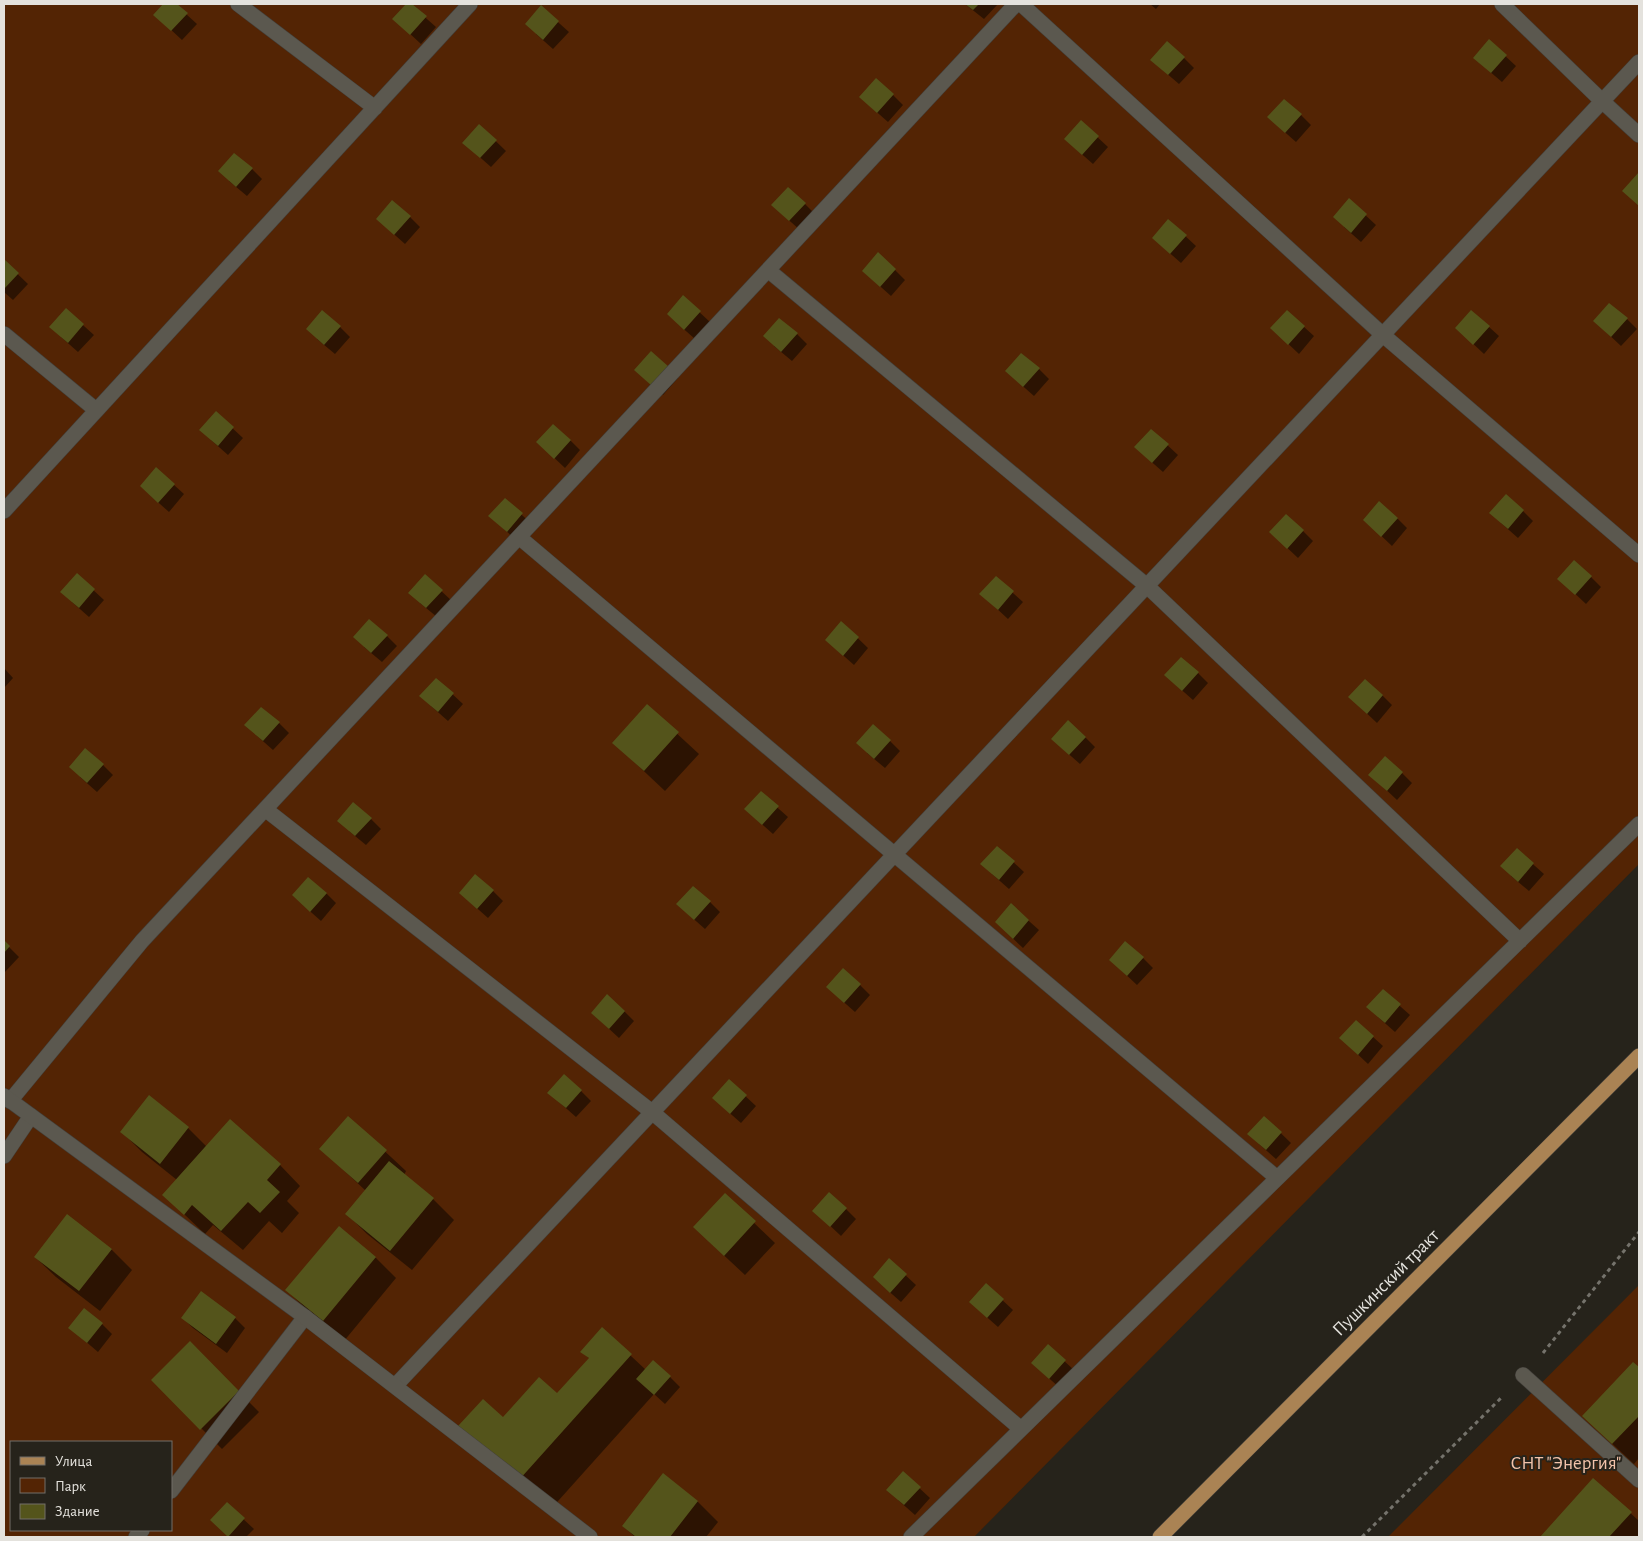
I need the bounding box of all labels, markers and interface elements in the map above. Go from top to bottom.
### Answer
street label: Пушкинский тракт [1329,1226,1443,1340]
legend [10,1441,172,1531]
text: Улица [55,1454,92,1469]
park label: СНТ "Энергия" [1511,1454,1621,1473]
text: Парк [55,1479,86,1494]
text: Здание [55,1504,100,1519]

